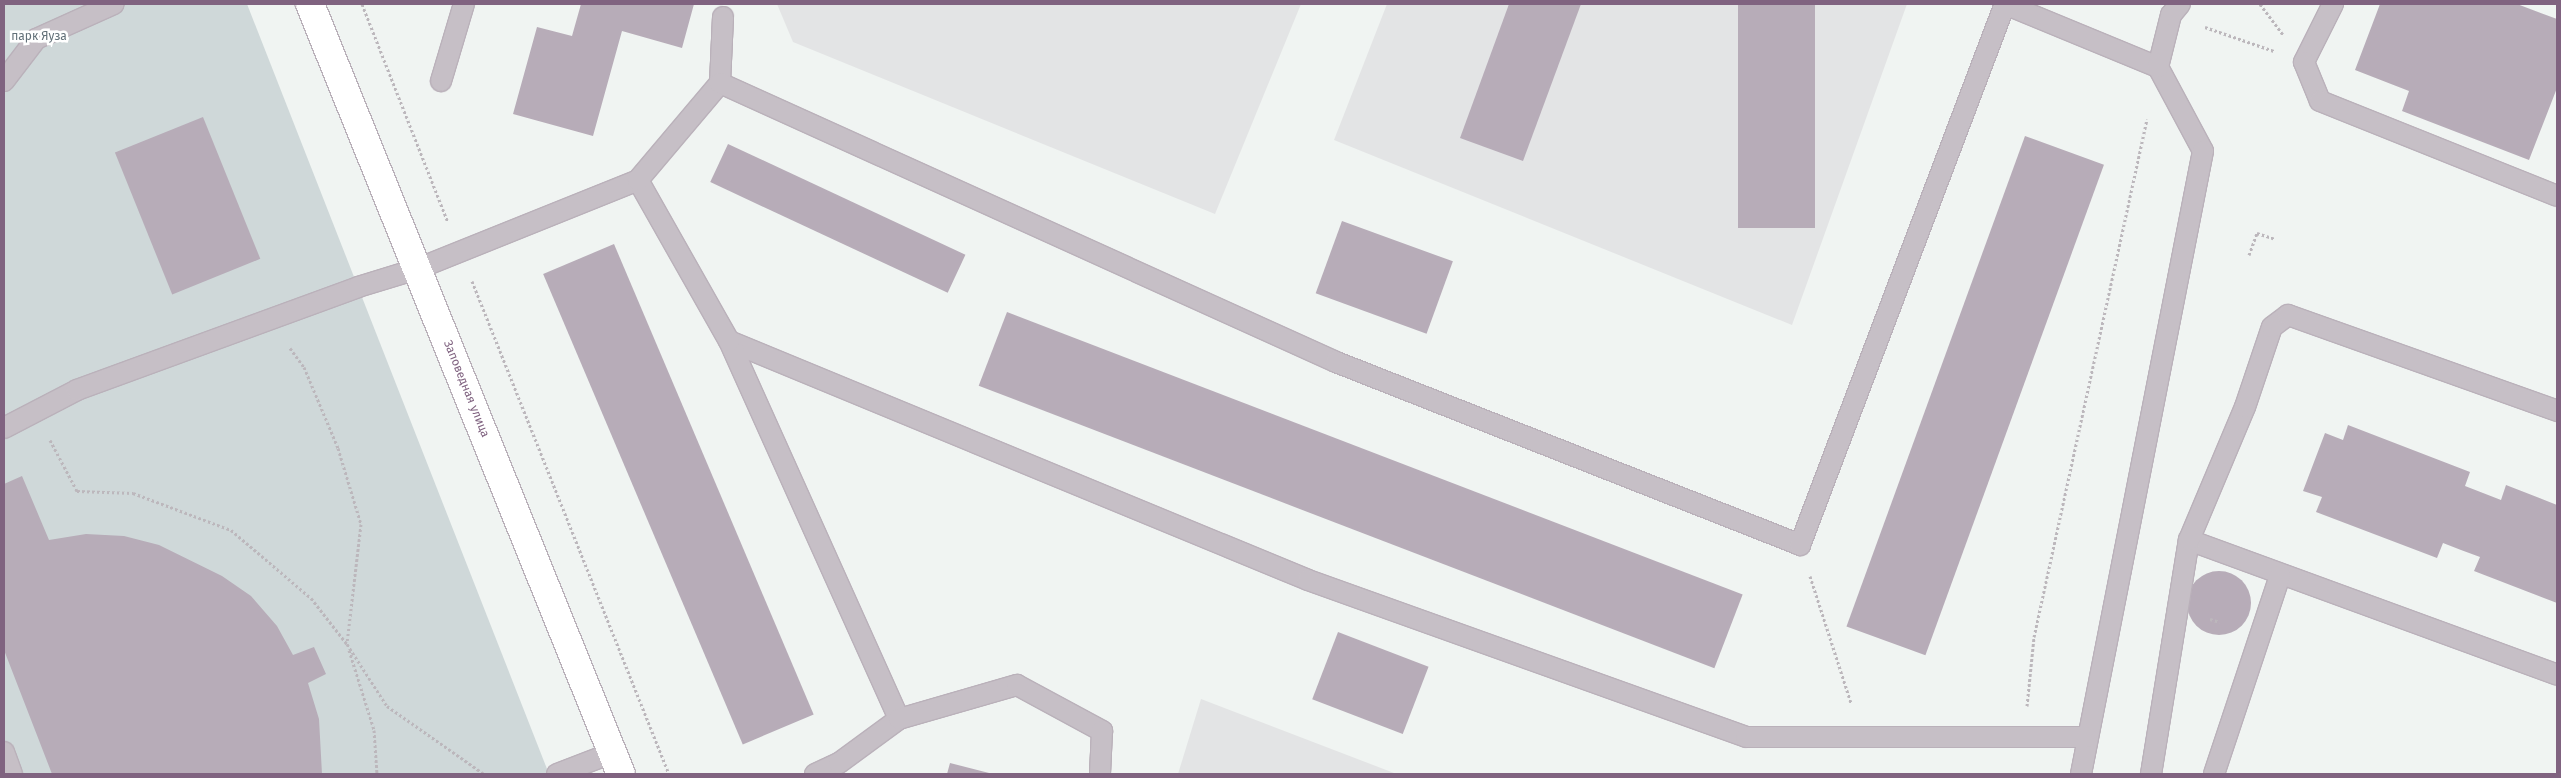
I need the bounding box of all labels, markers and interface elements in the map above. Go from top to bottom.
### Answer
park label: парк Яуза [11,30,67,44]
street label: Заповедная улица [440,338,492,440]

